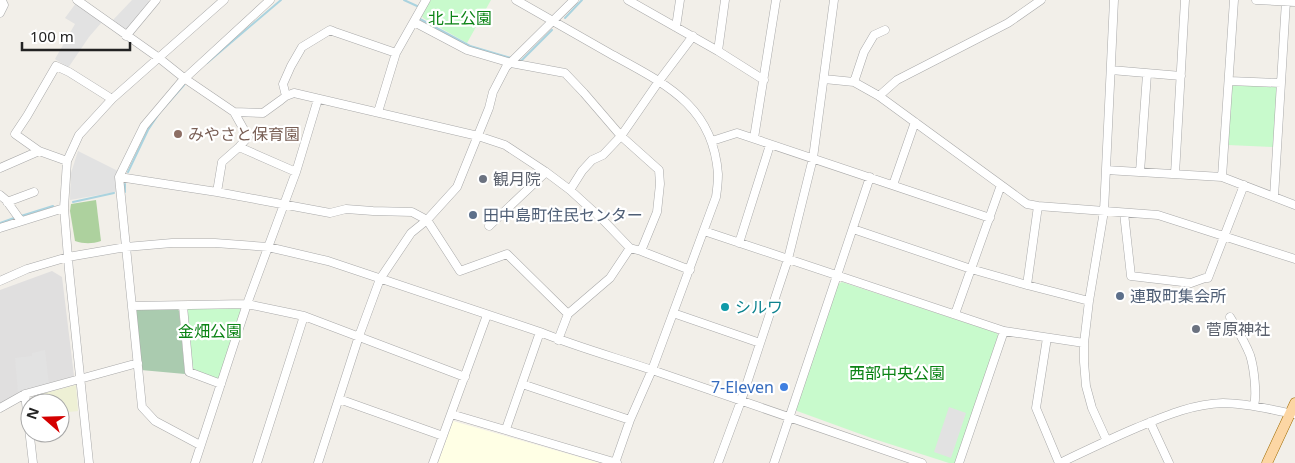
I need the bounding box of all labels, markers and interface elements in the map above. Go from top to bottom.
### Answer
park label: 北上公園 [428,7,492,29]
scale bar [22,20,130,52]
text: 100 m [30,26,74,46]
place label: みやさと保育園 [188,123,300,145]
marker: みやさと保育園 [172,128,184,140]
place label: 観月院 [493,168,541,190]
marker: 観月院 [477,173,489,185]
place label: 田中島町住民センター [483,204,643,226]
marker: 田中島町住民センター [467,209,479,221]
place label: 連取町集会所 [1130,285,1226,307]
marker: 連取町集会所 [1114,290,1126,302]
place label: シルワ [735,296,783,318]
marker: シルワ [719,301,731,313]
place label: 菅原神社 [1206,318,1270,340]
park label: 金畑公園 [178,320,242,342]
marker: 菅原神社 [1190,323,1202,335]
park label: 西部中央公園 [849,362,945,384]
place label: 7-Eleven [711,376,774,398]
marker: 7-Eleven [778,381,790,393]
north arrow [20,393,70,443]
text: N [21,405,43,422]

